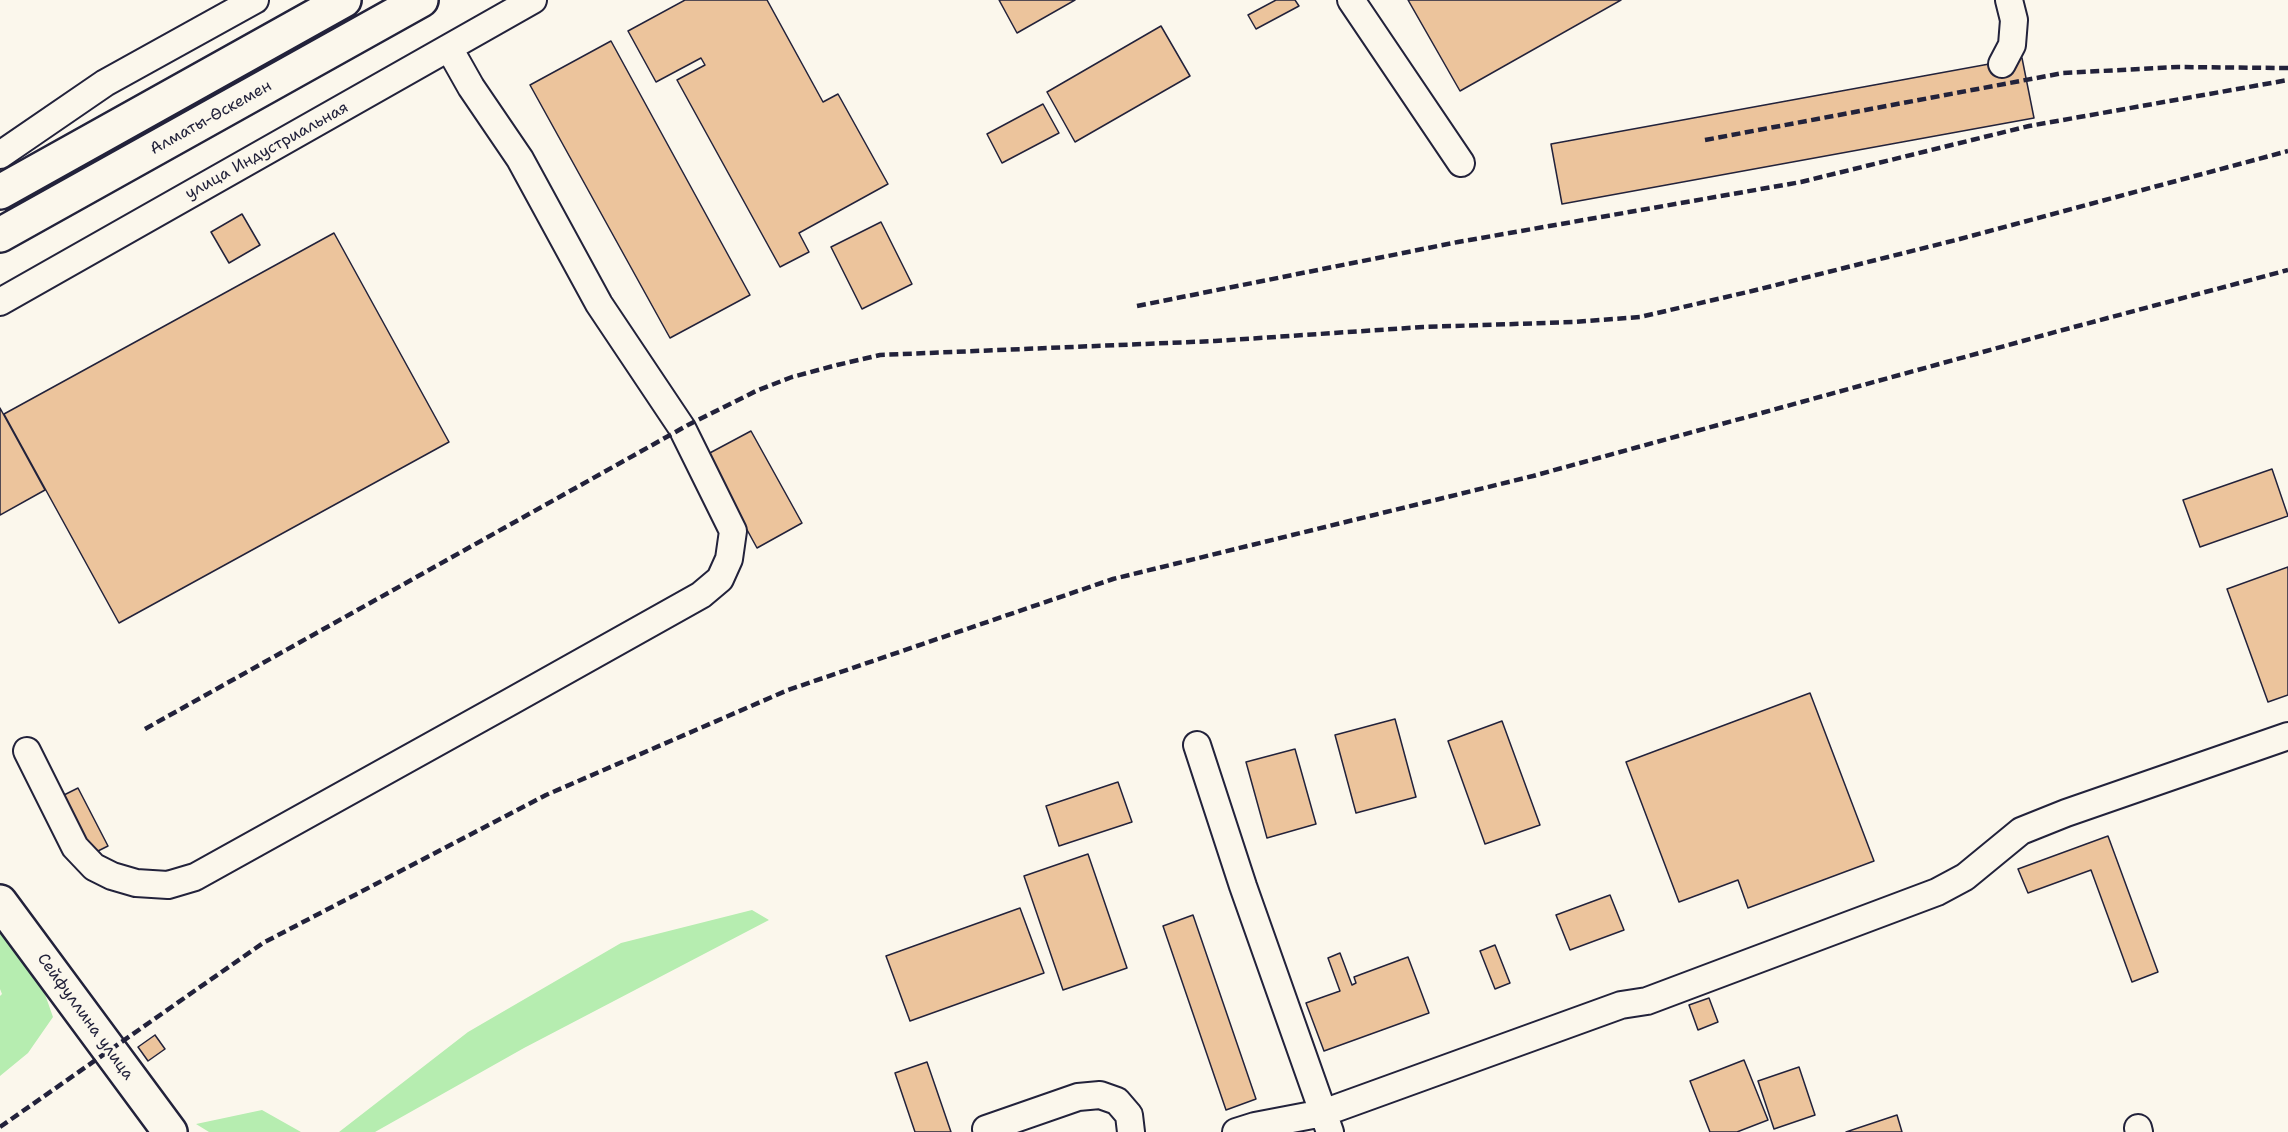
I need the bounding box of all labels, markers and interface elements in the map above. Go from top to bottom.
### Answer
street label: Алматы-Өскемен [147,77,275,159]
street label: улица Индустриальная [182,98,352,204]
street label: Сейфуллина улица [33,950,137,1084]

